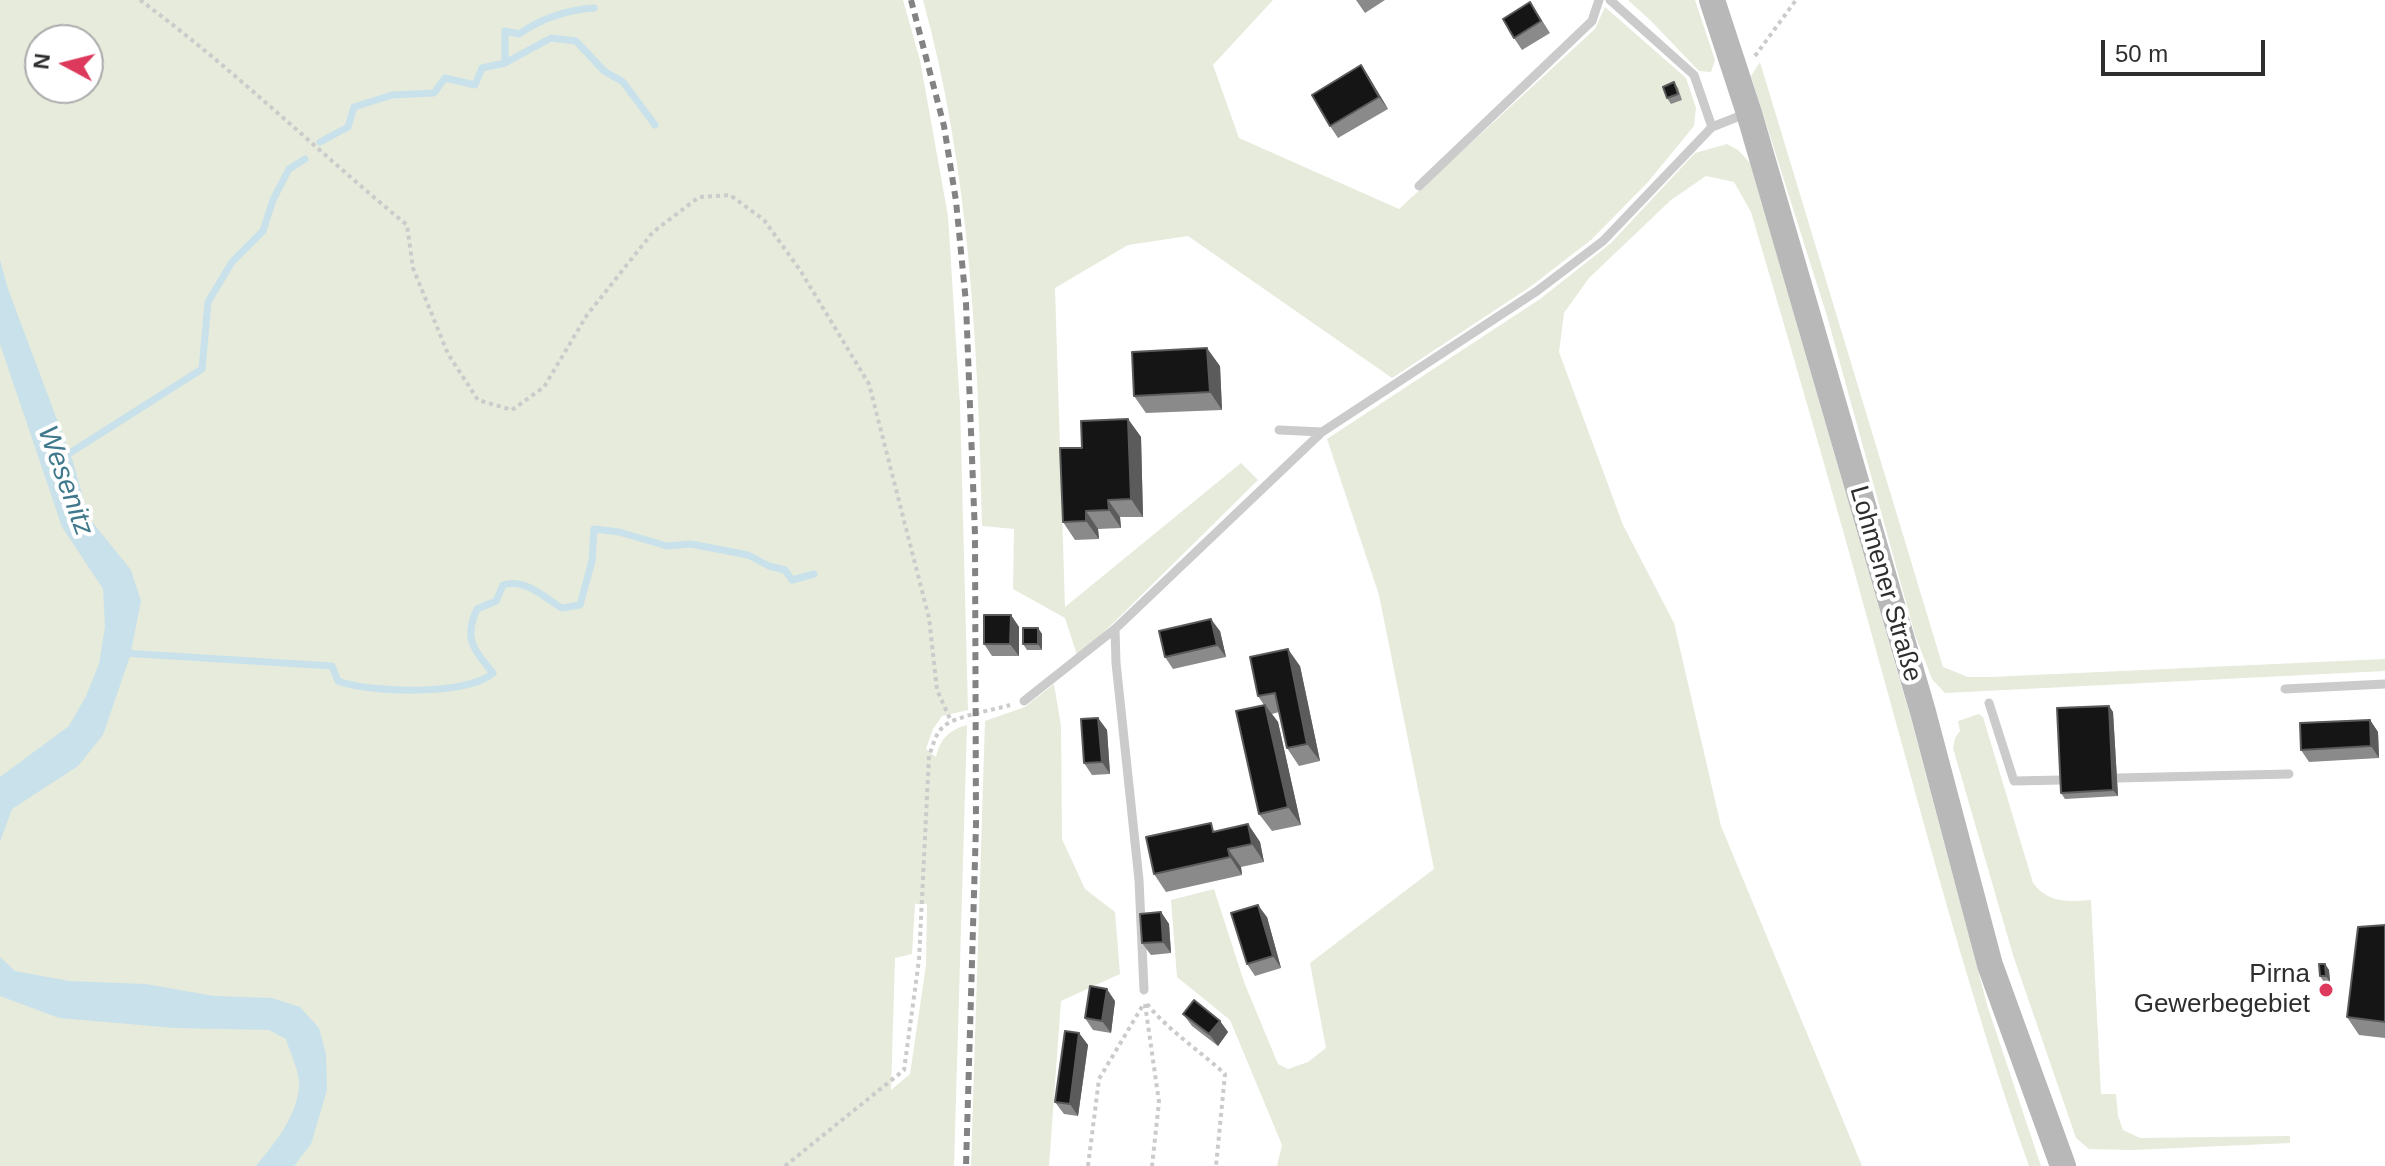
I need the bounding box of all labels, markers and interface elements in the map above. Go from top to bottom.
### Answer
north arrow [24,24,104,104]
scale bar [2105,24,2269,74]
text: 50 m [2115,40,2168,67]
text: N [28,52,55,71]
water label: Wesenitz [30,421,100,541]
street label: Lohmener Straße [1842,482,1928,686]
place label: Pirna Gewerbegebiet [2134,959,2310,1020]
marker: Pirna Gewerbegebiet [2317,981,2335,999]

